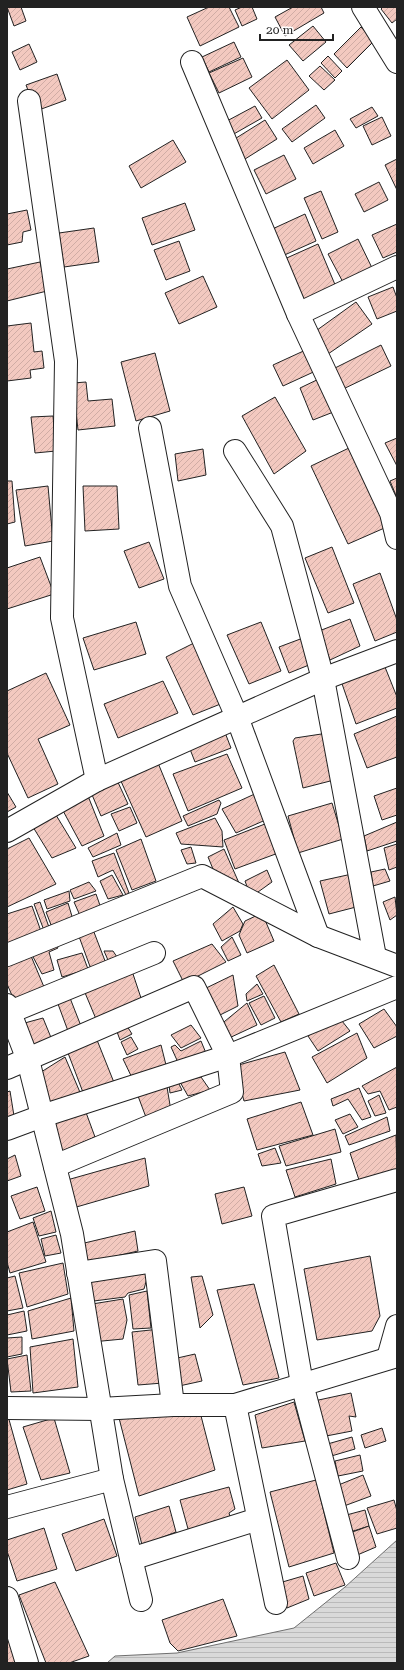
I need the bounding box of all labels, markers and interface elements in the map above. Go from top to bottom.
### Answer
scale bar [260,16,333,42]
text: 20 m [266,23,293,37]

